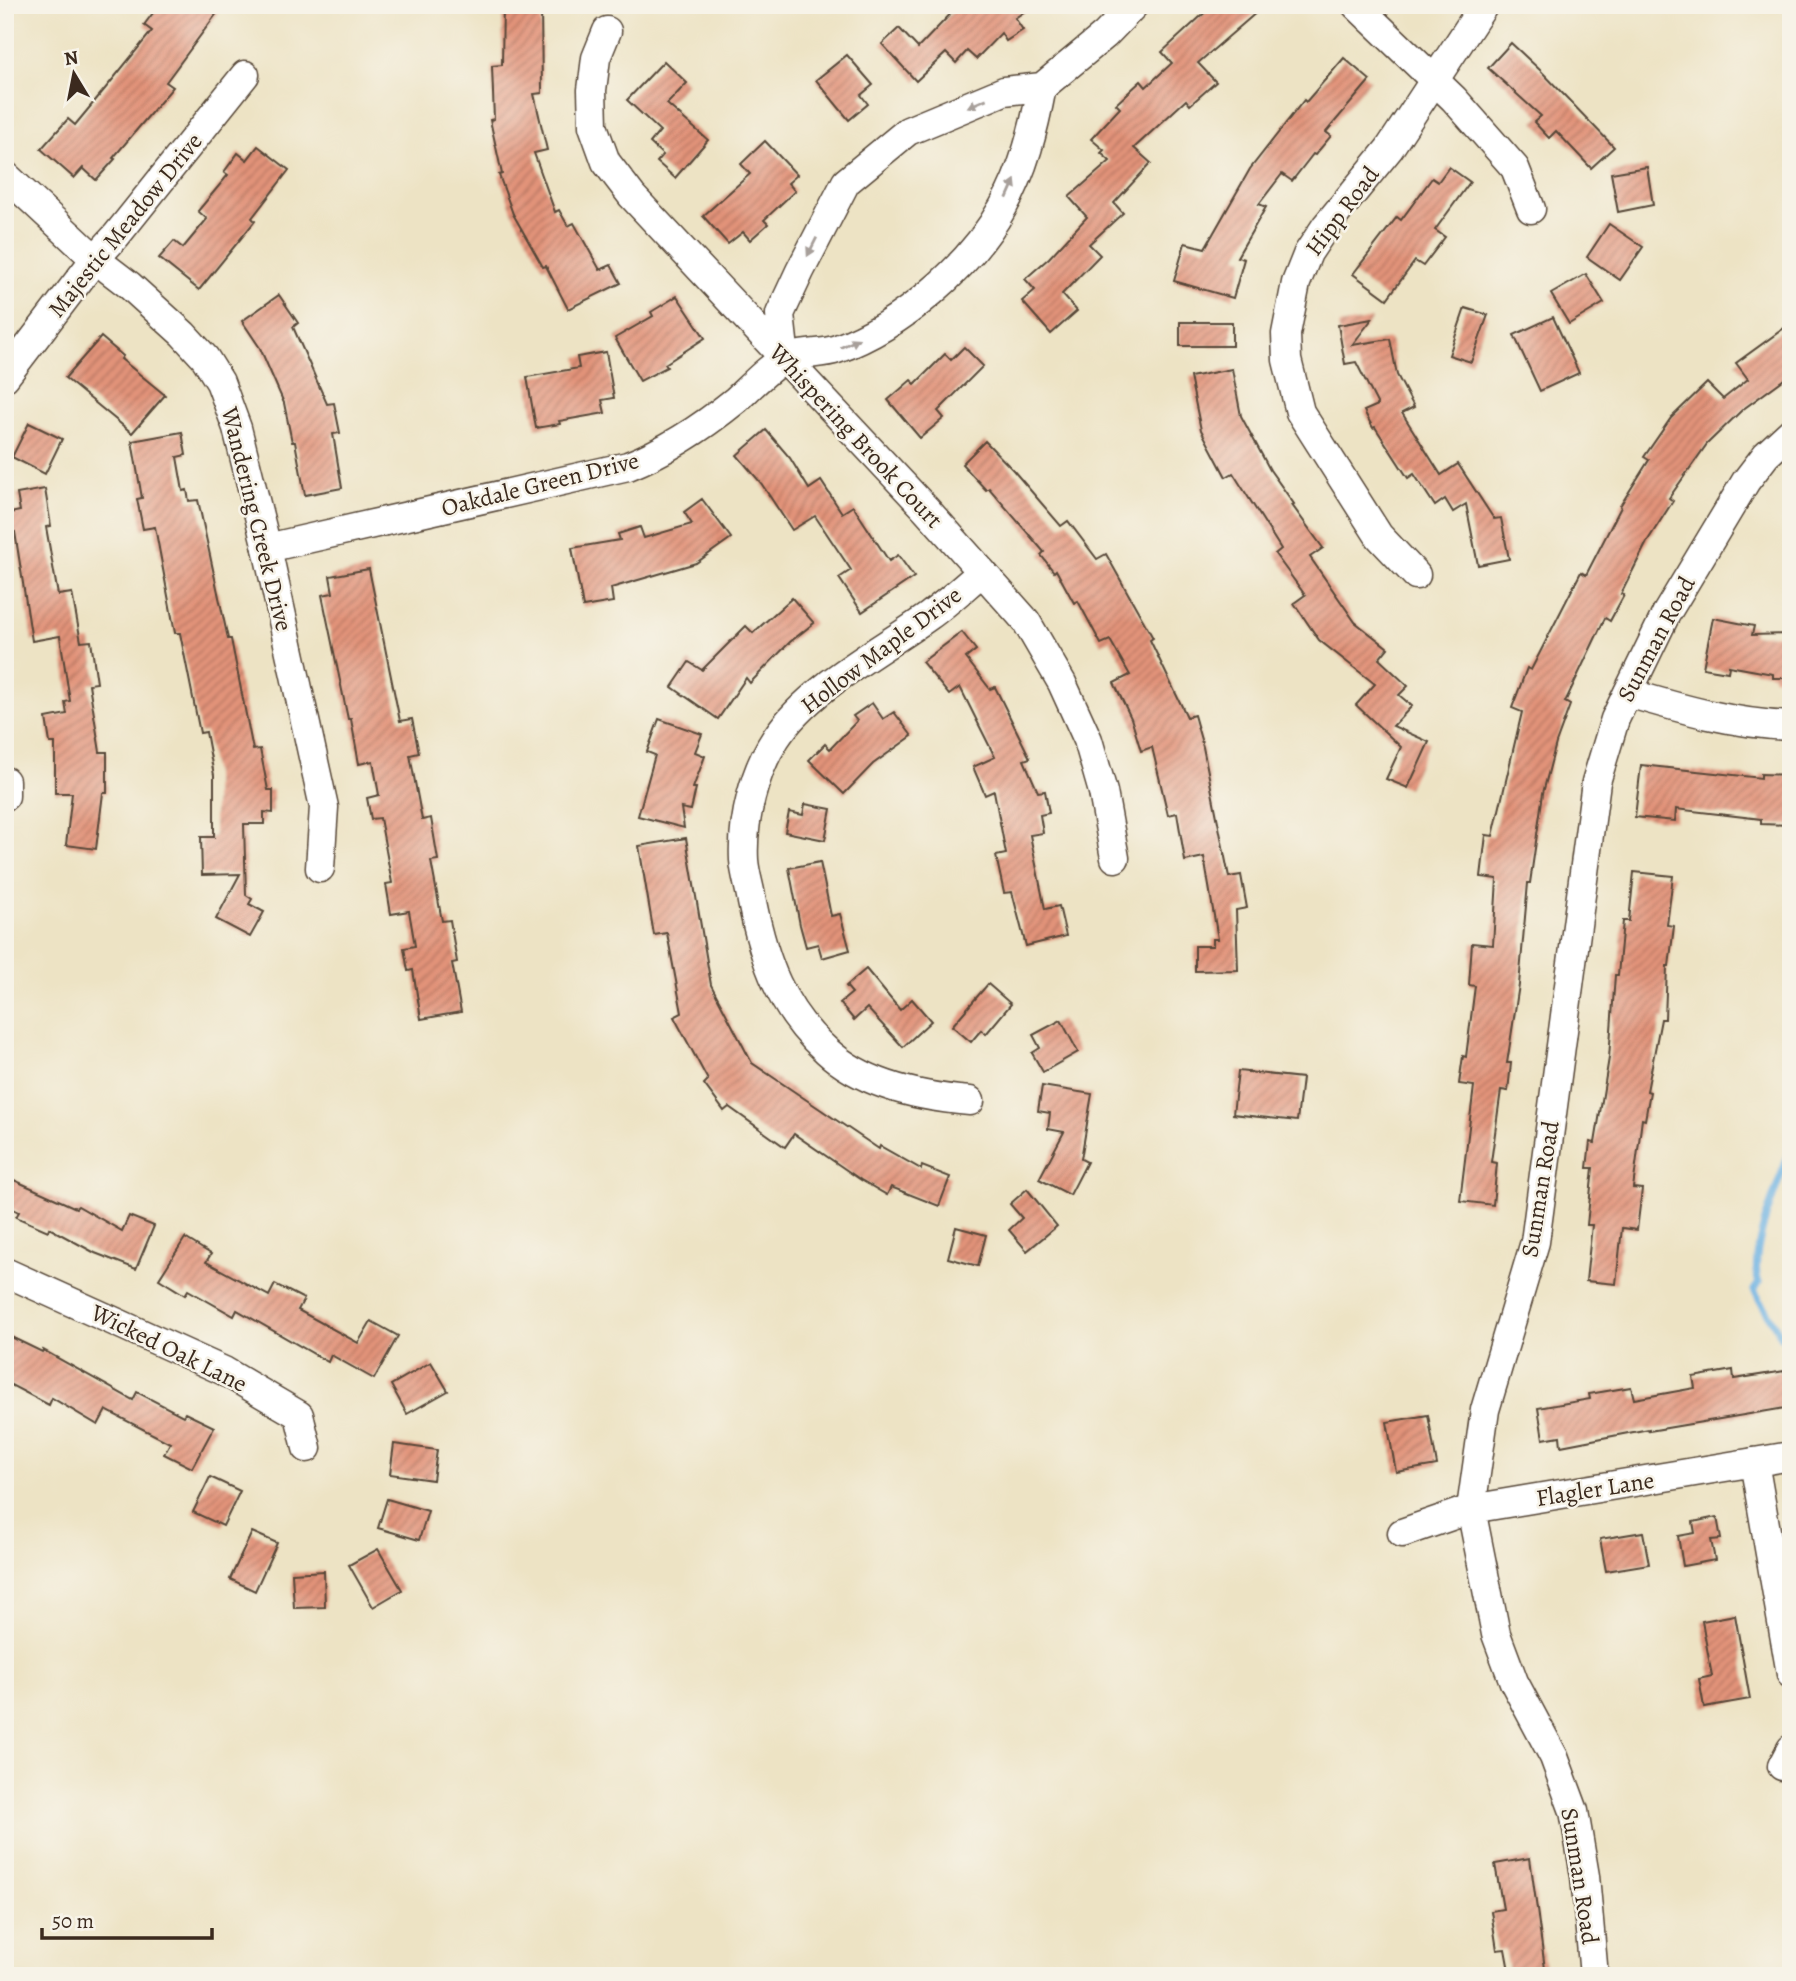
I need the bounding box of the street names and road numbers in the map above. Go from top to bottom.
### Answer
street label: Majestic Meadow Drive [40,126,210,324]
street label: Hipp Road [1298,159,1386,262]
street label: Whispering Brook Court [761,336,950,535]
street label: Wandering Creek Drive [213,403,300,634]
street label: Oakdale Green Drive [438,444,642,524]
street label: Sunman Road [1610,571,1703,707]
street label: Hollow Maple Drive [794,579,968,721]
street label: Sunman Road [1513,1118,1567,1260]
street label: Wicked Oak Lane [85,1296,252,1400]
street label: Flagler Lane [1534,1464,1656,1514]
street label: Sunman Road [1553,1805,1607,1947]

